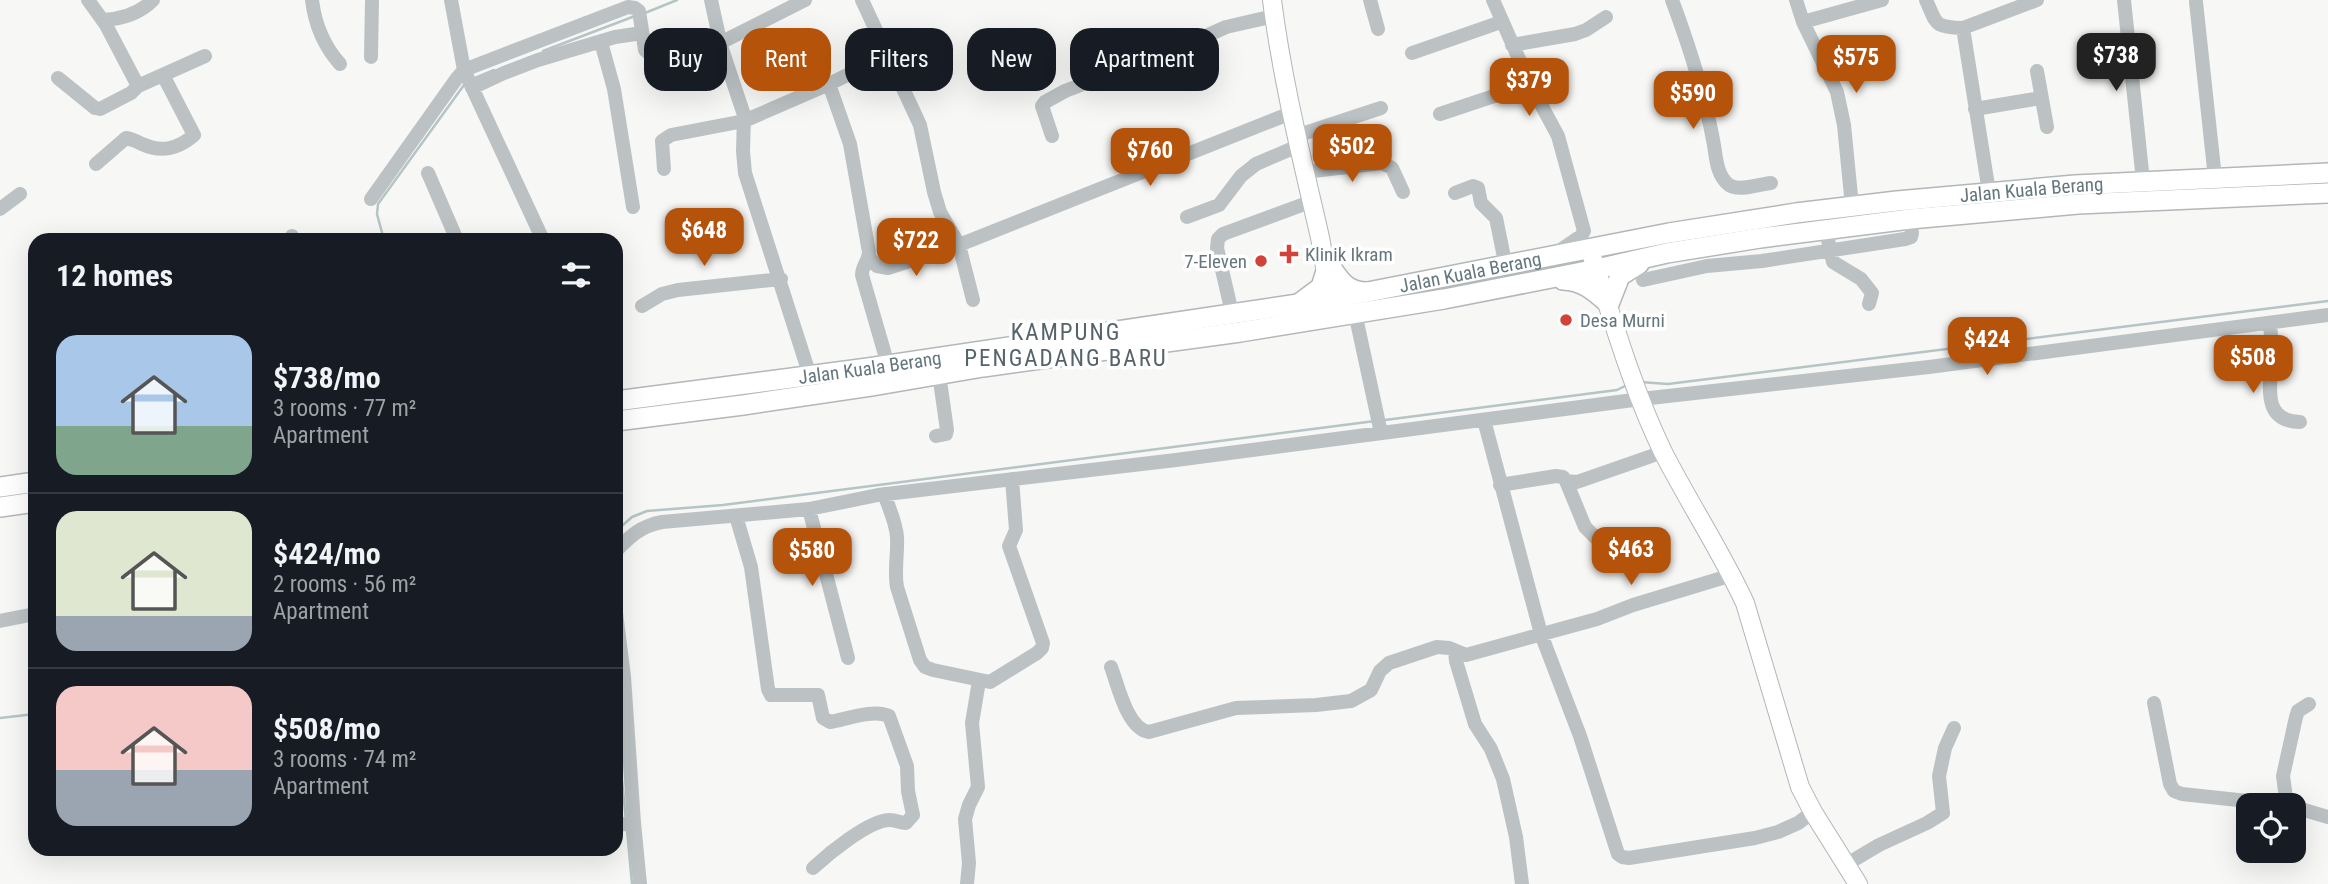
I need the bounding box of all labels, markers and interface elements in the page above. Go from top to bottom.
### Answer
chip: Buy [644,28,727,91]
chip: Rent [741,28,831,91]
chip: Filters [845,28,953,91]
chip: New [967,28,1056,91]
chip: Apartment [1070,28,1219,91]
pin: $738 [2075,34,2157,93]
pin: $575 [1815,36,1897,95]
text: $738 [2093,42,2139,69]
text: $575 [1833,44,1879,71]
pin: $379 [1488,58,1570,118]
text: $379 [1506,67,1552,94]
pin: $590 [1652,72,1734,131]
text: $590 [1670,80,1716,107]
pin: $502 [1311,124,1393,184]
pin: $760 [1109,128,1191,188]
text: $502 [1329,133,1375,160]
text: $760 [1127,137,1173,164]
street label: Jalan Kuala Berang [1959,173,2104,207]
pin: $648 [663,208,745,268]
text: $648 [681,217,727,244]
pin: $722 [875,218,957,278]
text: $722 [893,227,939,254]
place label: Klinik Ikram [1305,243,1393,266]
marker: Klinik Ikram [1279,244,1299,264]
street label: Jalan Kuala Berang [1397,247,1543,298]
place label: 7-Eleven [1184,250,1247,273]
marker: 7-Eleven [1253,253,1269,269]
icon: filters [557,256,595,294]
text: 12 homes [56,258,173,293]
place label: Desa Murni [1580,309,1665,332]
marker: Desa Murni [1558,312,1574,328]
pin: $424 [1946,318,2028,377]
district label: KAMPUNG PENGADANG BARU [964,319,1168,372]
text: $424 [1964,326,2010,353]
pin: $508 [2212,336,2294,395]
text: $508 [2230,344,2276,371]
street label: Jalan Kuala Berang [797,346,943,389]
text: $738/mo [273,360,381,395]
icon: home [112,363,196,447]
text: 3 rooms · 77 m² [273,395,416,422]
text: Apartment [273,422,369,449]
pin: $580 [771,528,853,588]
pin: $463 [1590,528,1672,587]
text: $424/mo [273,536,381,571]
text: $463 [1608,536,1654,563]
text: $580 [789,537,835,564]
icon: home [112,539,196,623]
text: 2 rooms · 56 m² [273,571,416,598]
text: Apartment [273,598,369,625]
text: $508/mo [273,711,381,746]
icon: home [112,714,196,798]
text: 3 rooms · 74 m² [273,746,416,773]
text: Apartment [273,773,369,800]
map controls [2236,793,2306,863]
button: locate [2236,793,2306,863]

